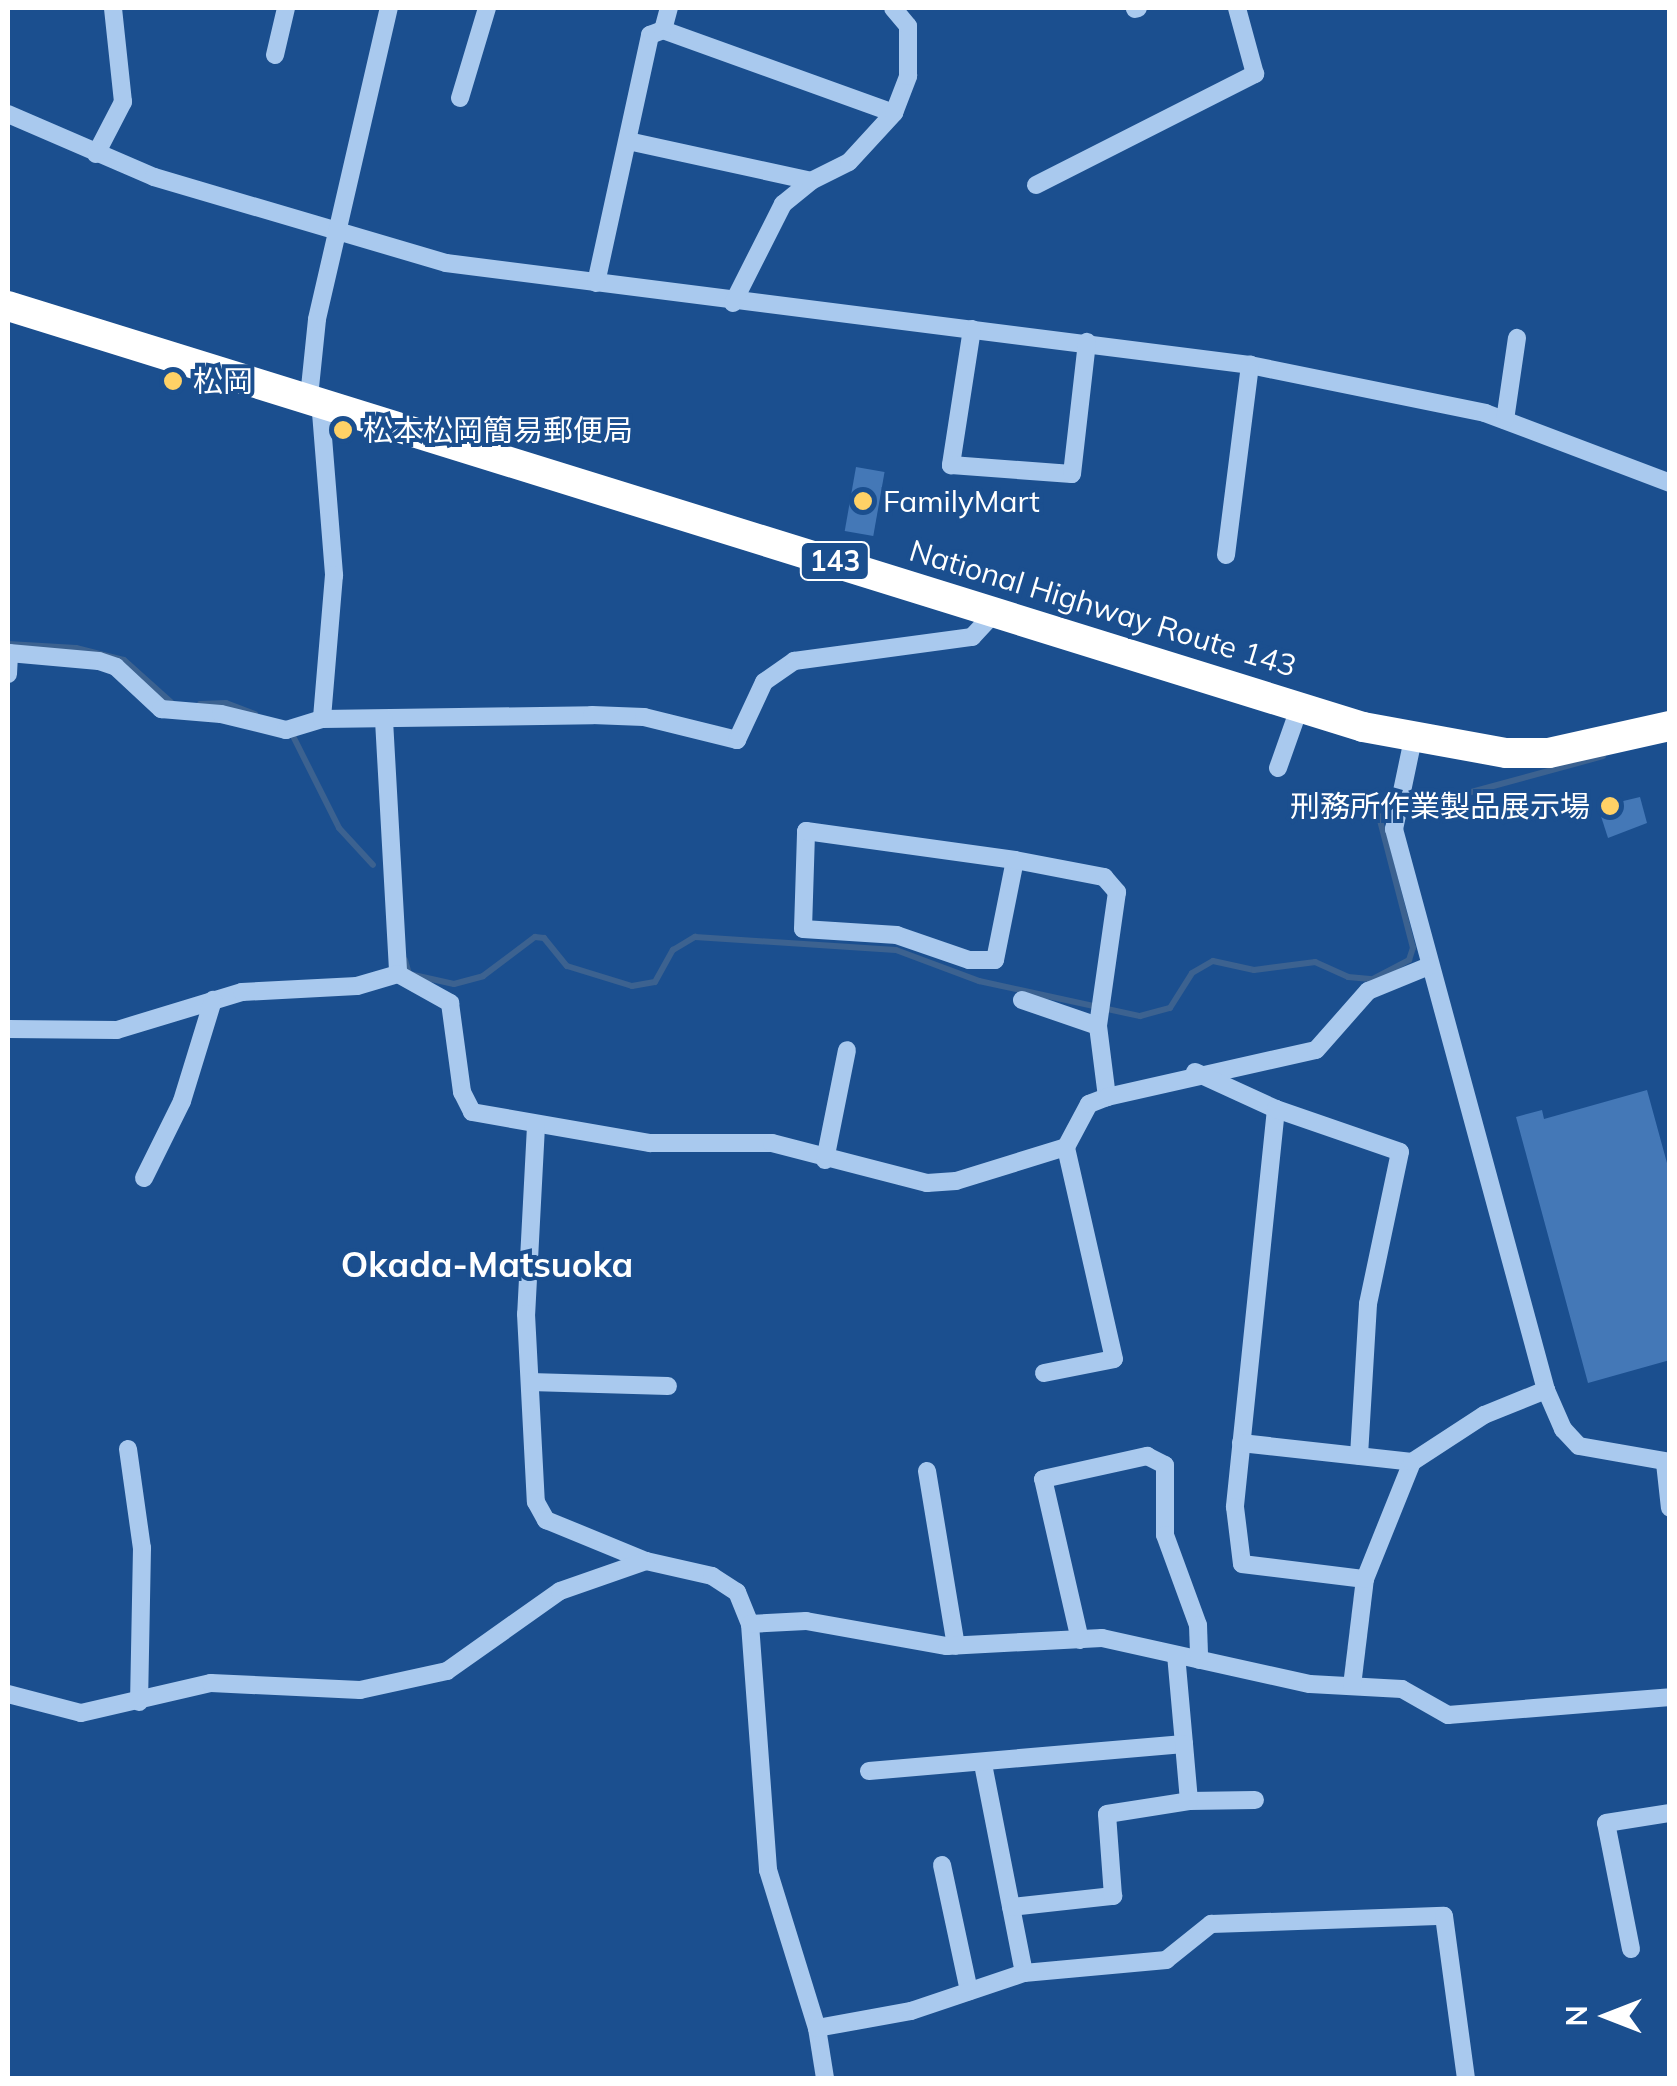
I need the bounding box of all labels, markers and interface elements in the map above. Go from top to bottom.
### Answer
place label: 松岡 [193,363,253,399]
marker: 松岡 [162,370,184,392]
place label: 松本松岡簡易郵便局 [363,412,633,448]
marker: 松本松岡簡易郵便局 [332,419,354,441]
place label: FamilyMart [883,483,1040,519]
marker: FamilyMart [852,490,874,512]
street label: National Highway Route 143 [905,532,1301,684]
road number: 143 [798,538,872,584]
place label: 刑務所作業製品展示場 [1290,788,1590,824]
marker: 刑務所作業製品展示場 [1599,795,1621,817]
district label: Okada-Matsuoka [341,1243,633,1285]
north arrow [1557,1966,1657,2066]
text: N [1559,2005,1594,2027]

